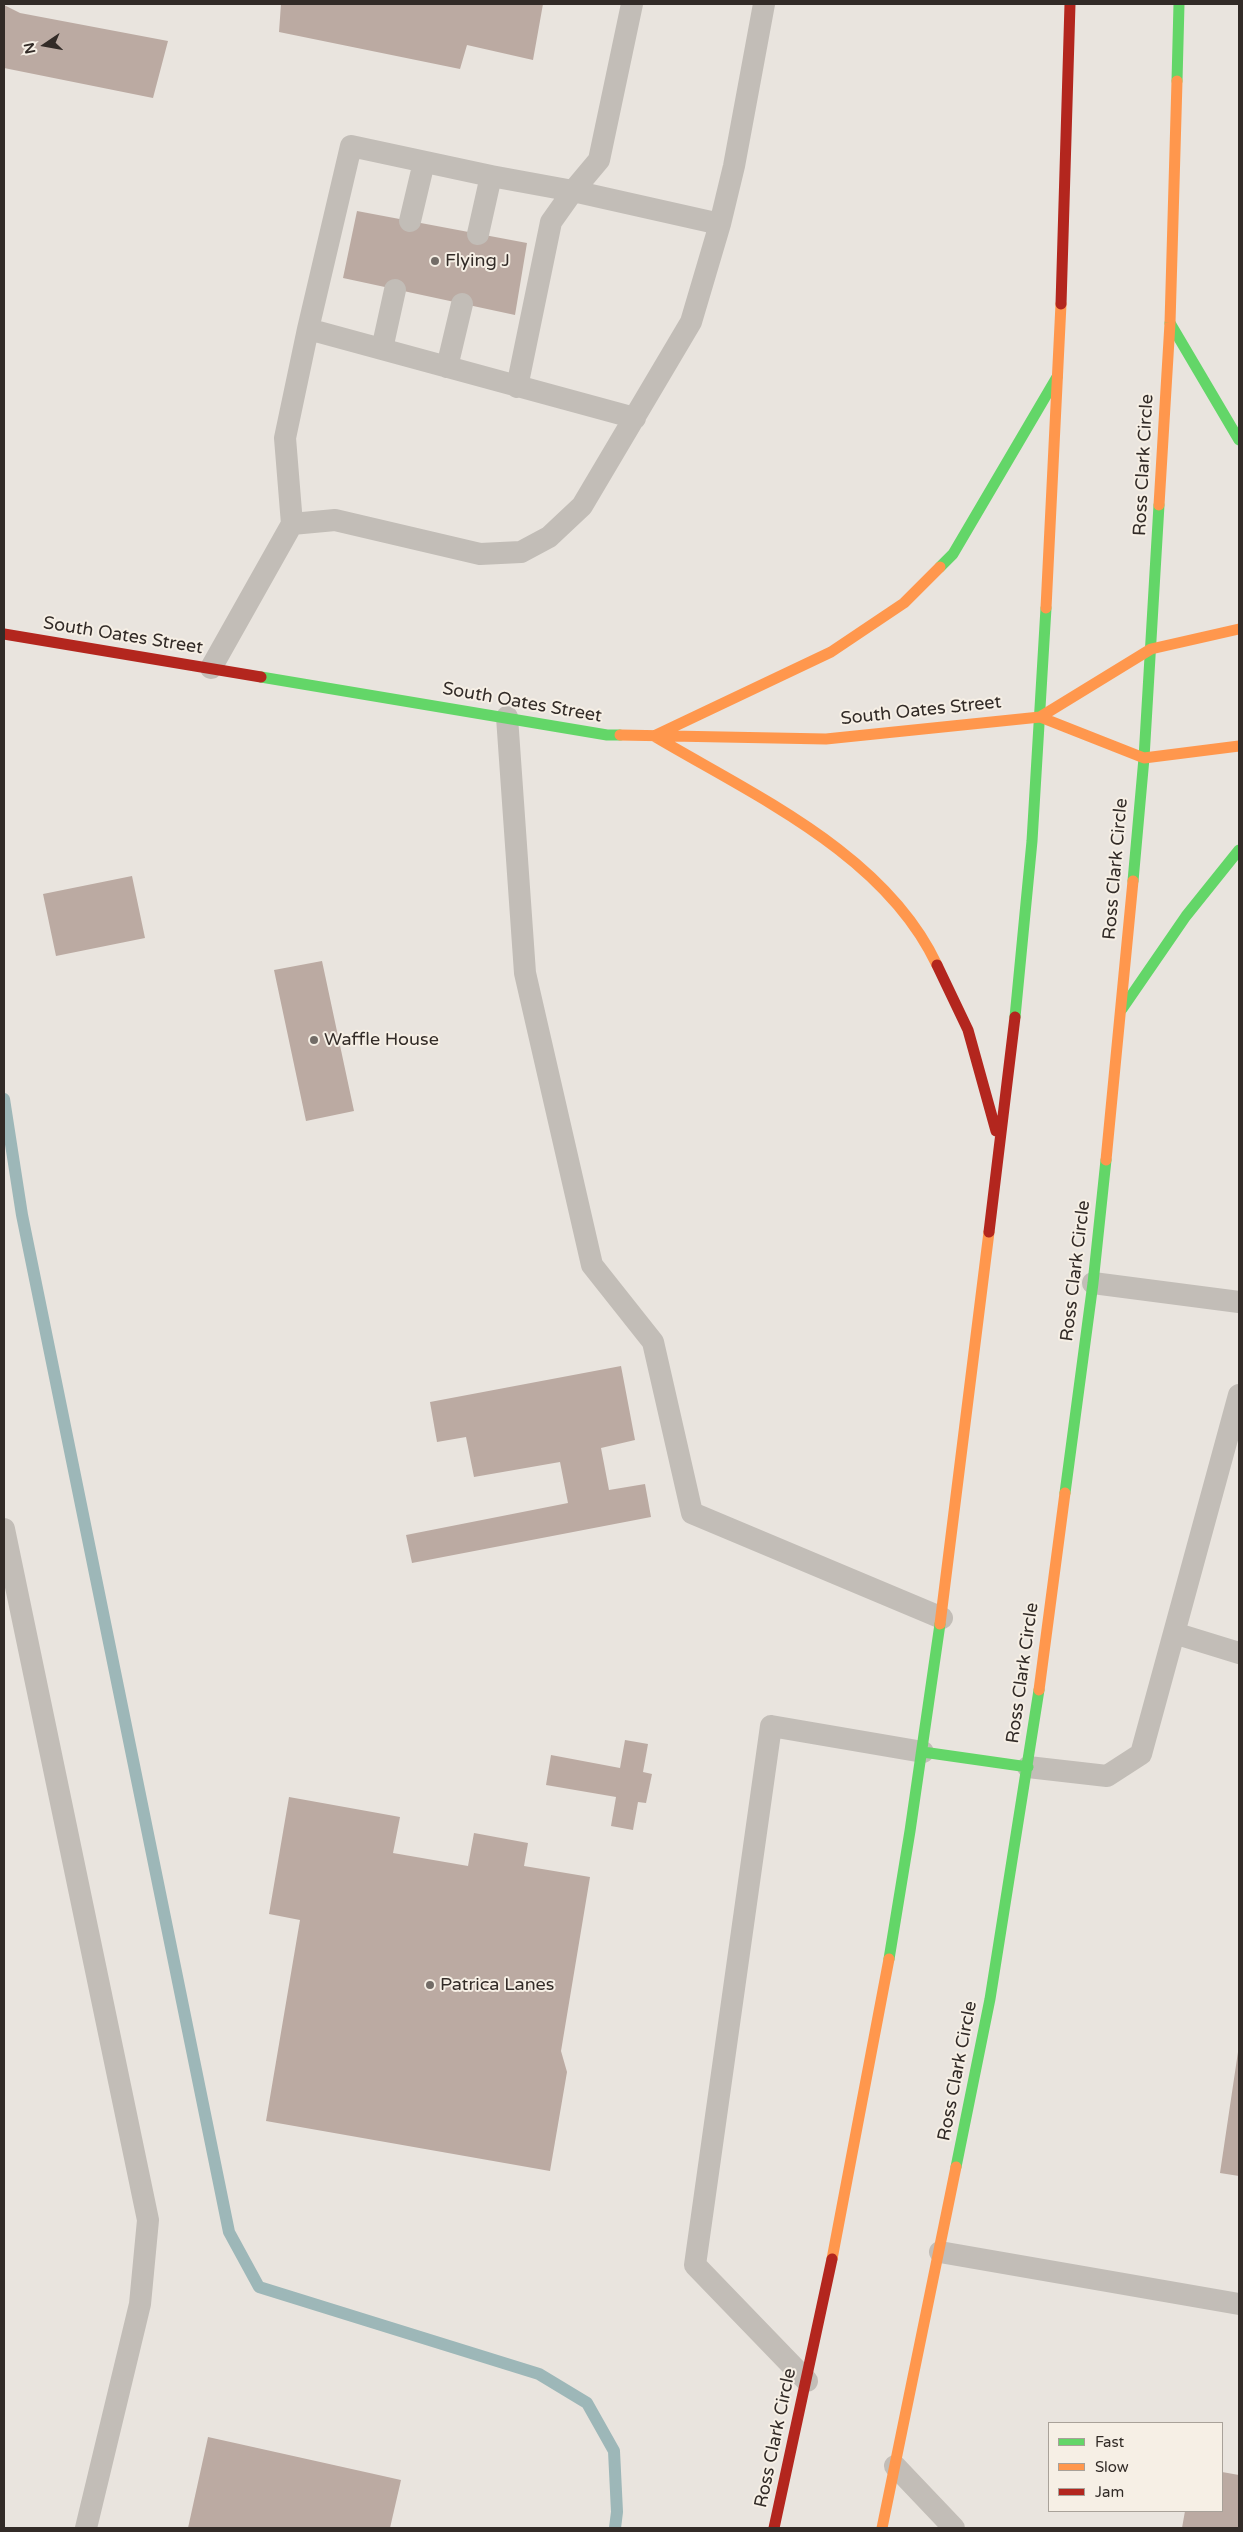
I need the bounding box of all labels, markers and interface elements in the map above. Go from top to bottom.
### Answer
north arrow [20,20,70,70]
text: N [20,41,39,55]
place label: Flying J [445,250,510,272]
marker: Flying J [429,255,441,267]
street label: Ross Clark Circle [1129,393,1159,537]
street label: South Oates Street [42,613,204,659]
street label: South Oates Street [441,678,603,728]
street label: South Oates Street [840,692,1002,730]
street label: Ross Clark Circle [1099,797,1133,941]
place label: Waffle House [324,1029,439,1051]
marker: Waffle House [308,1034,320,1046]
street label: Ross Clark Circle [1057,1199,1095,1343]
street label: Ross Clark Circle [1002,1601,1044,1745]
place label: Patrica Lanes [440,1974,554,1996]
marker: Patrica Lanes [424,1979,436,1991]
street label: Ross Clark Circle [934,1999,982,2143]
street label: Ross Clark Circle [751,2366,801,2510]
legend [1048,2422,1223,2512]
text: Fast [1095,2433,1124,2451]
text: Slow [1095,2458,1129,2476]
text: Jam [1095,2483,1124,2501]

